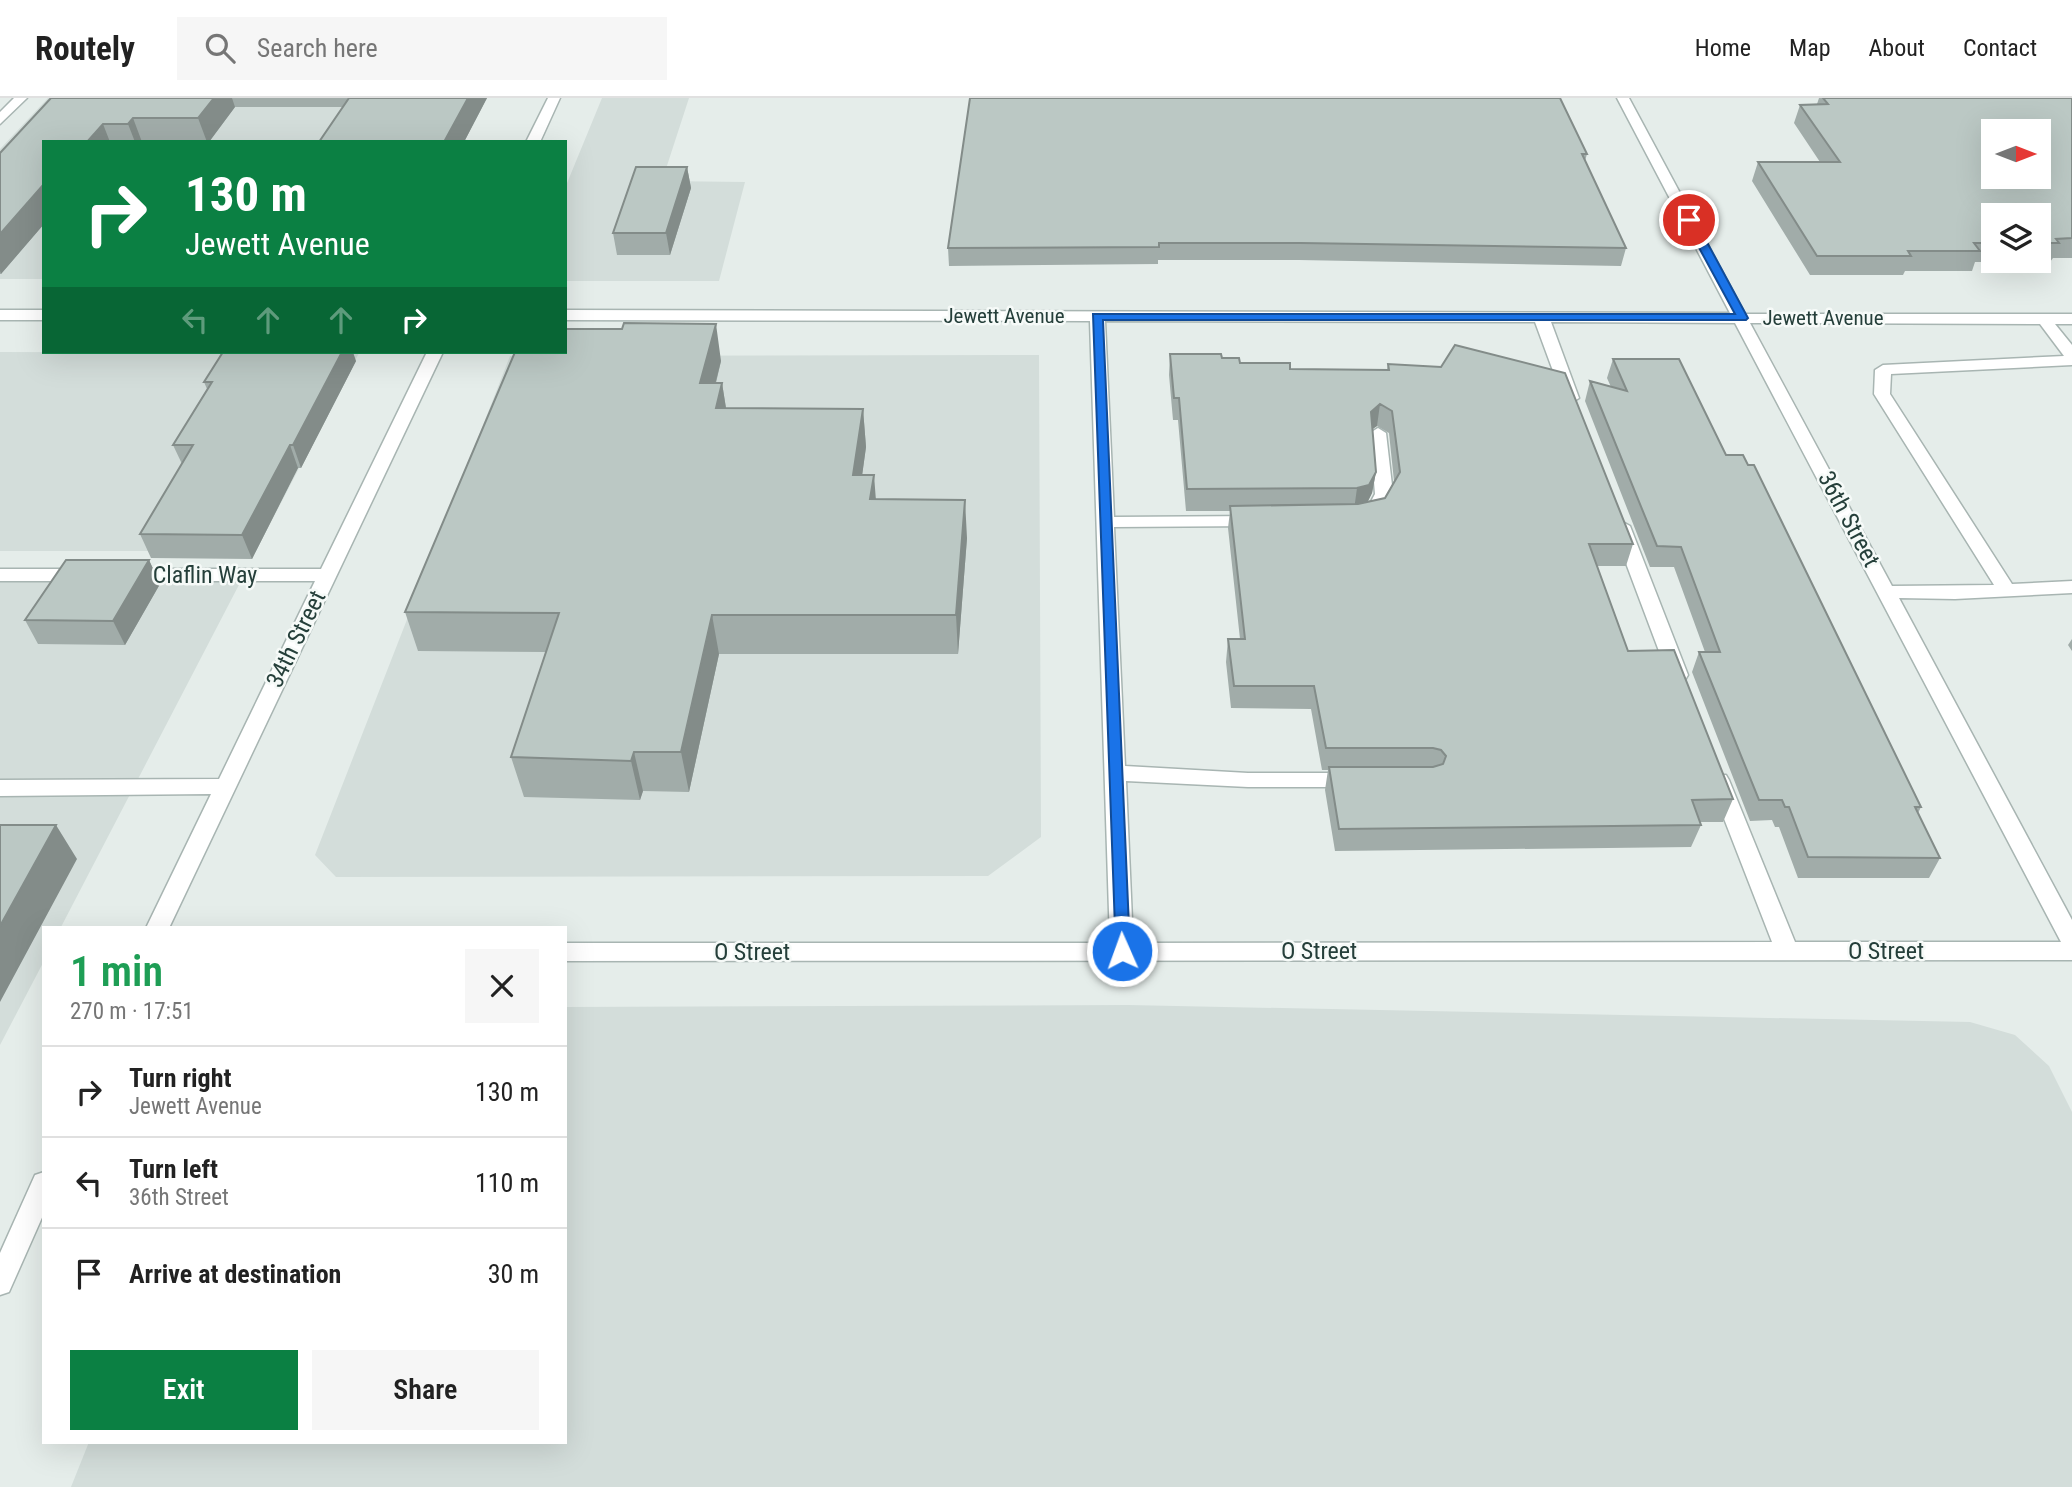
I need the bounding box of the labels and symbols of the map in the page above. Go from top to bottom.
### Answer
north arrow [1981,119,2051,189]
pin [1659,190,1719,250]
street label: Jewett Avenue [943,304,1065,328]
street label: Jewett Avenue [1762,306,1884,330]
street label: 36th Street [1812,466,1886,572]
street label: Claflin Way [153,561,257,589]
street label: 34th Street [261,586,331,692]
position arrow [1085,914,1159,988]
street label: O Street [1281,937,1357,965]
street label: O Street [1848,937,1924,965]
street label: O Street [714,938,790,966]

